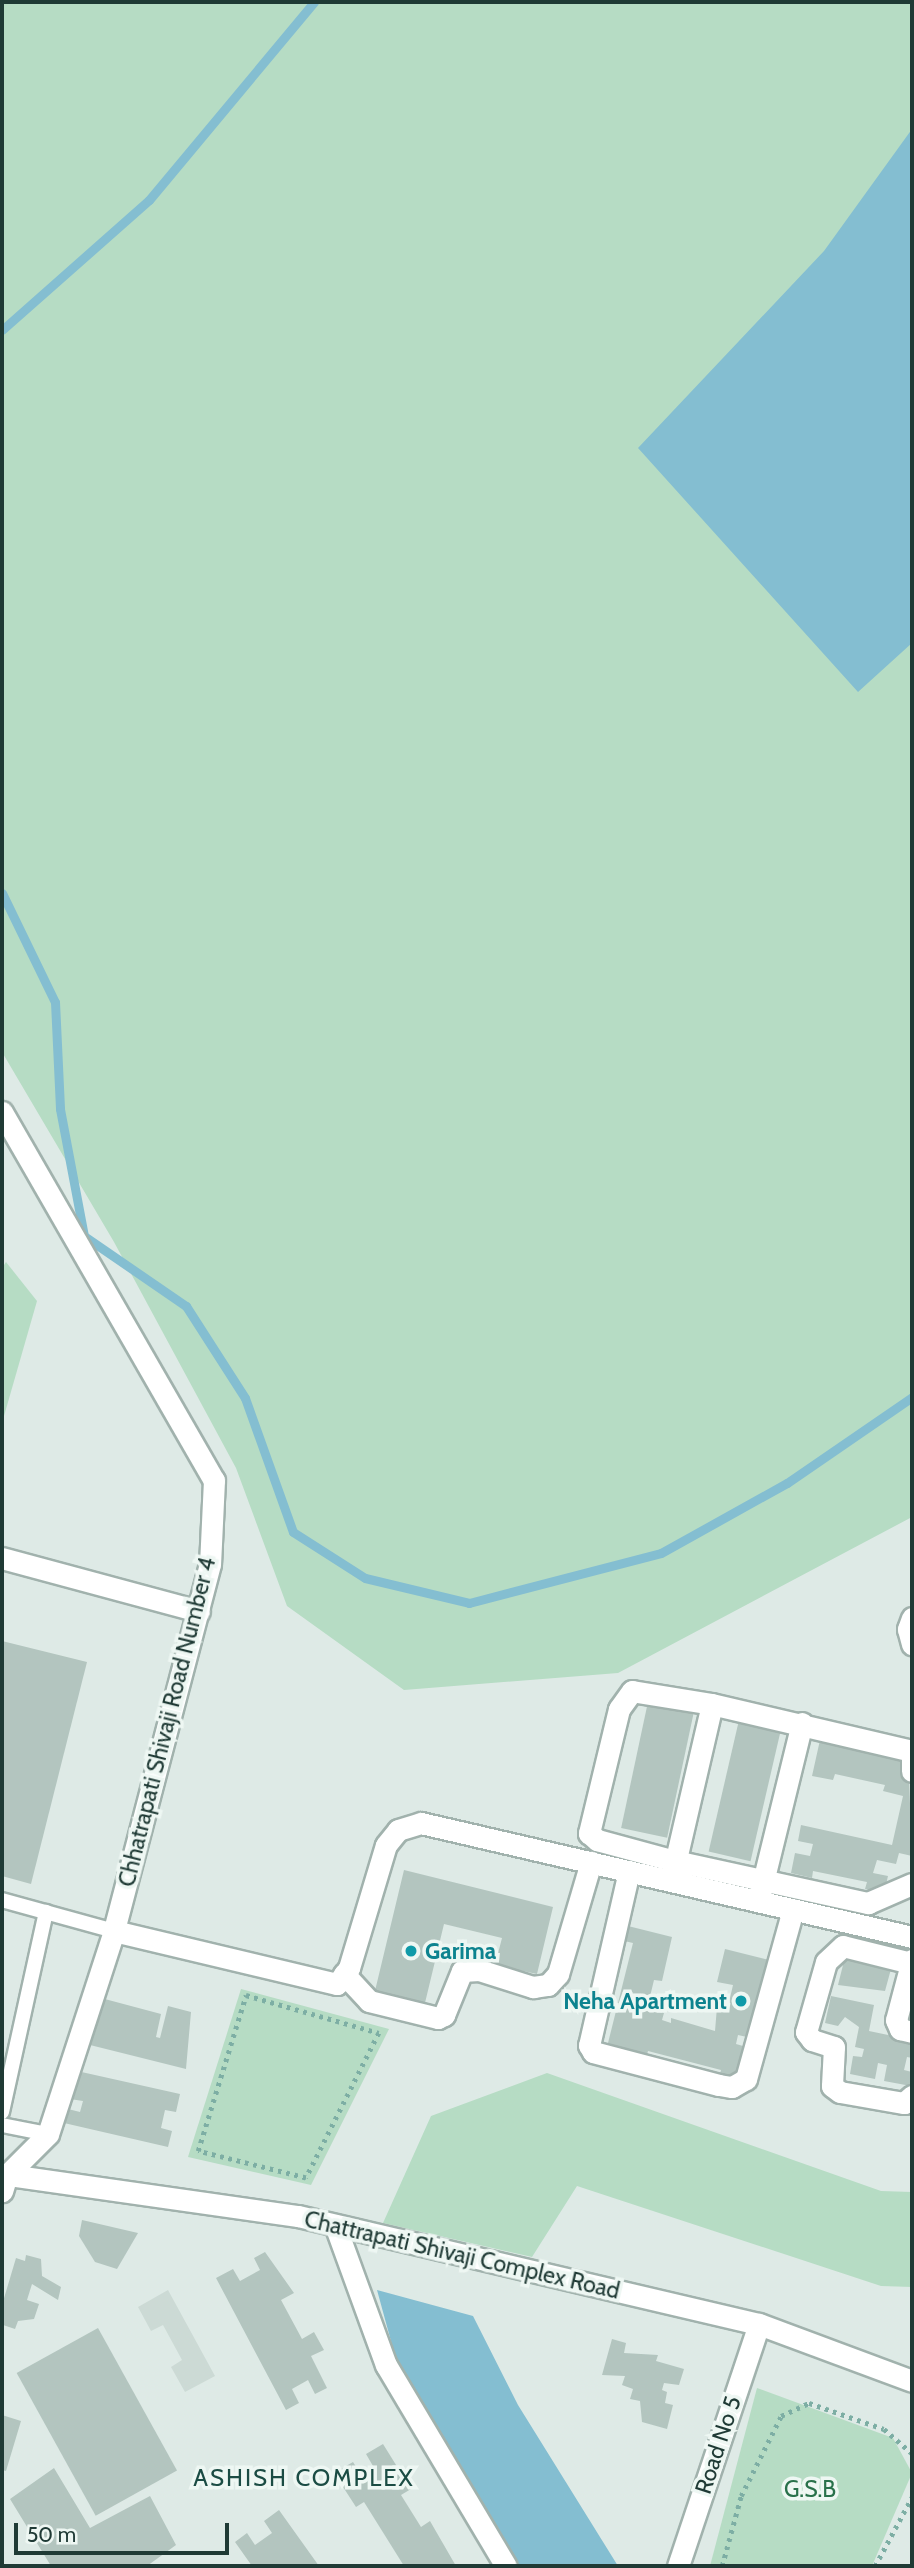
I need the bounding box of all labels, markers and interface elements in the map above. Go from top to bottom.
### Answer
street label: Chhatrapati Shivaji Road Number 4 [113,1554,221,1890]
place label: Garima [425,1937,496,1965]
marker: Garima [403,1943,419,1959]
place label: Neha Apartment [563,1987,727,2015]
marker: Neha Apartment [733,1993,749,2009]
street label: Chattrapati Shivaji Complex Road [302,2205,622,2305]
street label: Road No 5 [689,2393,747,2497]
district label: ASHISH COMPLEX [195,2464,413,2492]
park label: G.S.B [784,2475,836,2503]
scale bar [18,2508,233,2552]
text: 50 m [27,2522,76,2547]

